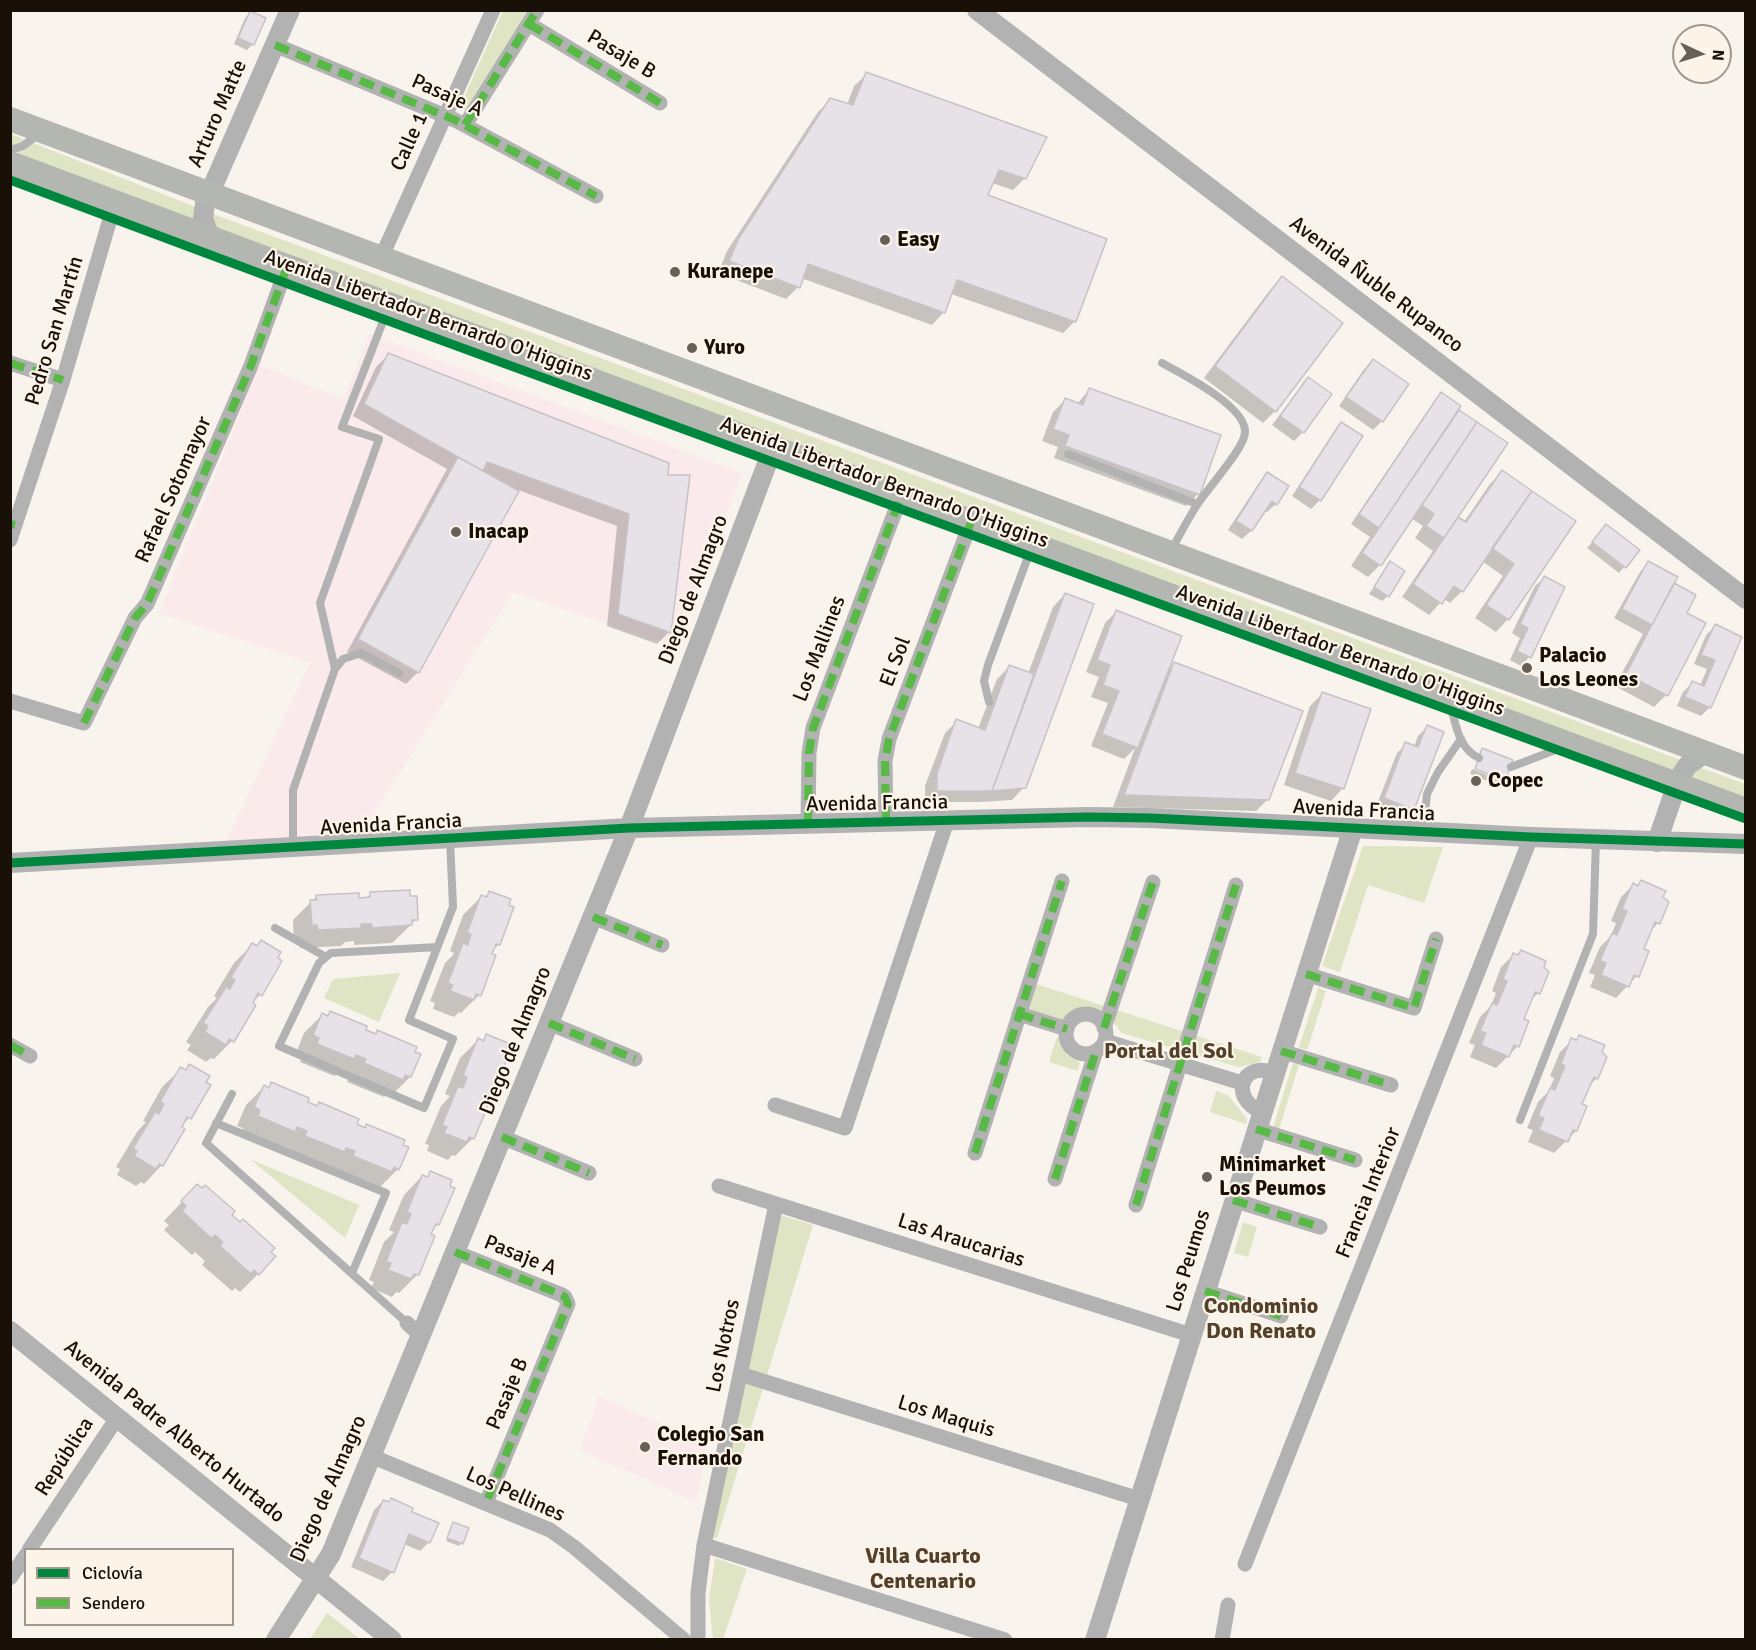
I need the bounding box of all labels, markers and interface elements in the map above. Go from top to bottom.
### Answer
north arrow [1672,24,1732,84]
street label: Pasaje B [582,25,660,85]
text: N [1708,49,1728,61]
street label: Arturo Matte [183,56,253,172]
street label: Pasaje A [407,69,487,123]
street label: Calle 1 [386,109,434,175]
street label: Avenida Ñuble Rupanco [1284,211,1468,359]
place label: Easy [897,227,939,253]
marker: Easy [878,233,892,247]
street label: Avenida Libertador Bernardo O'Higgins [260,245,596,387]
street label: Pedro San Martín [20,253,90,409]
place label: Kuranepe [687,259,774,285]
marker: Kuranepe [668,265,682,279]
place label: Yuro [704,335,745,361]
marker: Yuro [685,341,699,355]
street label: Avenida Libertador Bernardo O'Higgins [716,412,1052,554]
street label: Rafael Sotomayor [130,413,218,567]
street label: Diego de Almagro [654,512,734,668]
place label: Inacap [468,519,529,545]
marker: Inacap [449,525,463,539]
street label: Avenida Libertador Bernardo O'Higgins [1172,580,1508,722]
street label: Los Mallines [788,592,852,706]
street label: El Sol [875,633,917,691]
place label: Palacio Los Leones [1539,643,1638,693]
marker: Palacio Los Leones [1520,661,1534,675]
place label: Copec [1488,768,1543,794]
marker: Copec [1469,774,1483,788]
street label: Avenida Francia [806,790,948,818]
street label: Avenida Francia [1292,795,1436,827]
street label: Avenida Francia [319,809,463,841]
street label: Diego de Almagro [475,963,557,1119]
district label: Portal del Sol [1104,1039,1234,1065]
street label: Francia Interior [1331,1124,1407,1262]
place label: Minimarket Los Peumos [1219,1152,1326,1202]
marker: Minimarket Los Peumos [1200,1170,1214,1184]
street label: Los Peumos [1162,1207,1216,1315]
street label: Las Araucarias [894,1209,1028,1273]
street label: Pasaje A [480,1230,560,1282]
district label: Condominio Don Renato [1204,1294,1318,1346]
street label: Los Notros [702,1297,746,1395]
street label: Avenida Padre Alberto Hurtado [59,1335,289,1529]
street label: Pasaje B [482,1354,534,1434]
street label: Los Maquis [894,1390,998,1444]
street label: Diego de Almagro [285,1412,373,1566]
street label: República [30,1413,100,1501]
place label: Colegio San Fernando [657,1422,764,1472]
marker: Colegio San Fernando [638,1440,652,1454]
street label: Los Pellines [462,1462,568,1528]
district label: Villa Cuarto Centenario [865,1544,981,1596]
legend [24,1548,234,1626]
text: Ciclovía [82,1562,143,1584]
text: Sendero [82,1592,145,1614]

